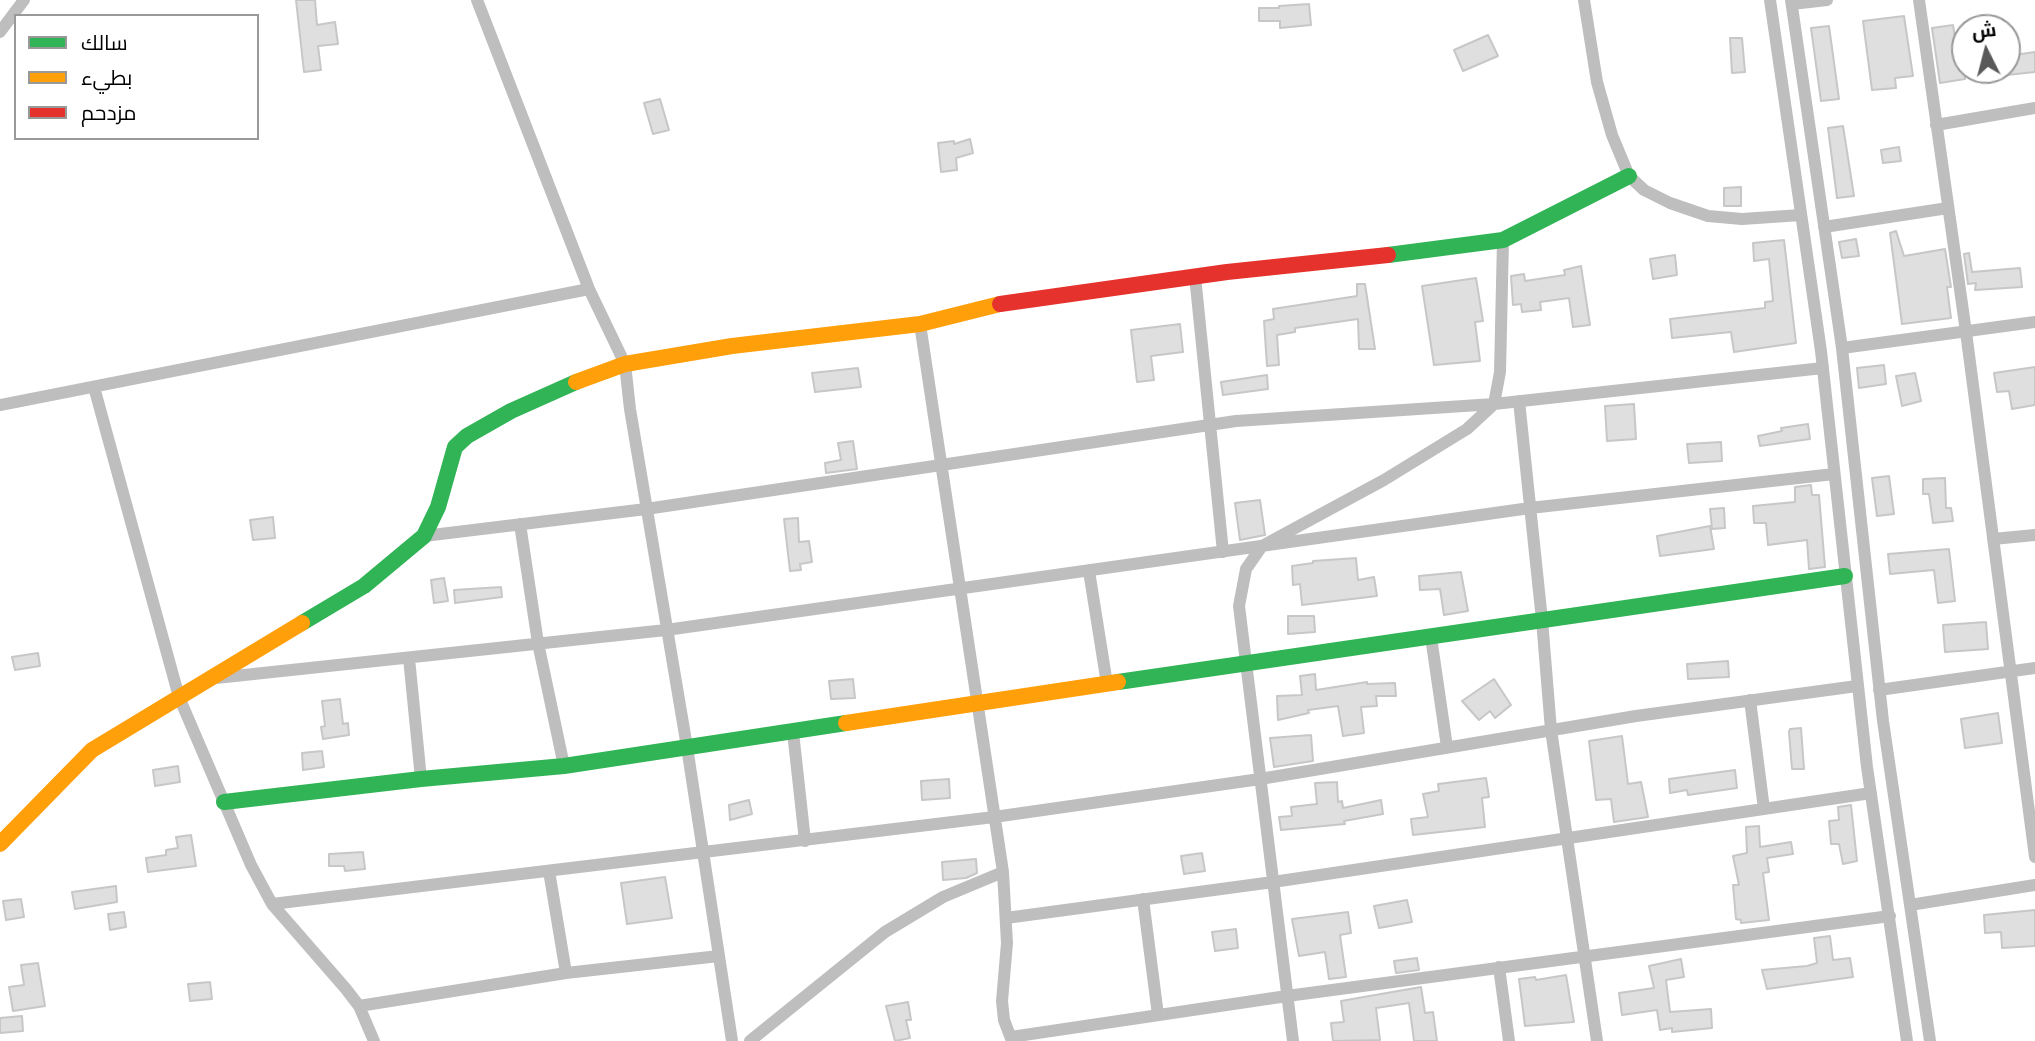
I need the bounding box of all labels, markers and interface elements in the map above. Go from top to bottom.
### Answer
legend [14,14,259,140]
north arrow [1951,14,2021,84]
text: ش [1971,16,1997,44]
text: سالك [81,28,128,57]
text: بطيء [81,63,132,92]
text: مزدحم [81,98,136,127]

